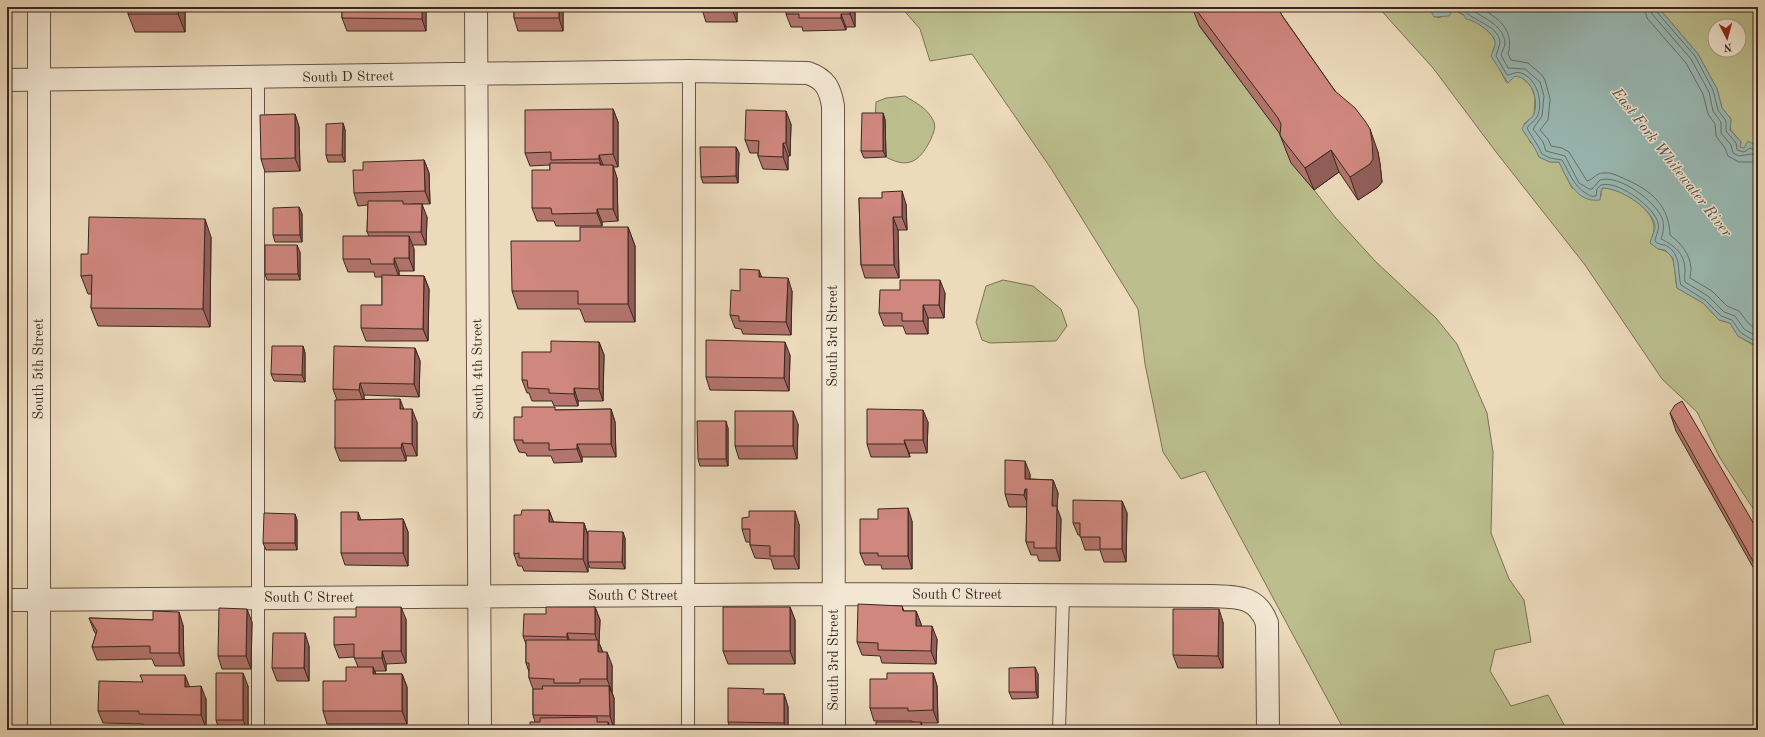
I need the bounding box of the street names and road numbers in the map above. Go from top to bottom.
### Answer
street label: South D Street [302,69,394,85]
street label: South 3rd Street [826,285,840,387]
street label: South 5th Street [32,318,46,420]
street label: South 4th Street [470,318,486,420]
street label: South C Street [912,588,1002,602]
street label: South C Street [588,589,678,603]
street label: South C Street [264,591,354,605]
street label: South 3rd Street [827,609,841,711]

